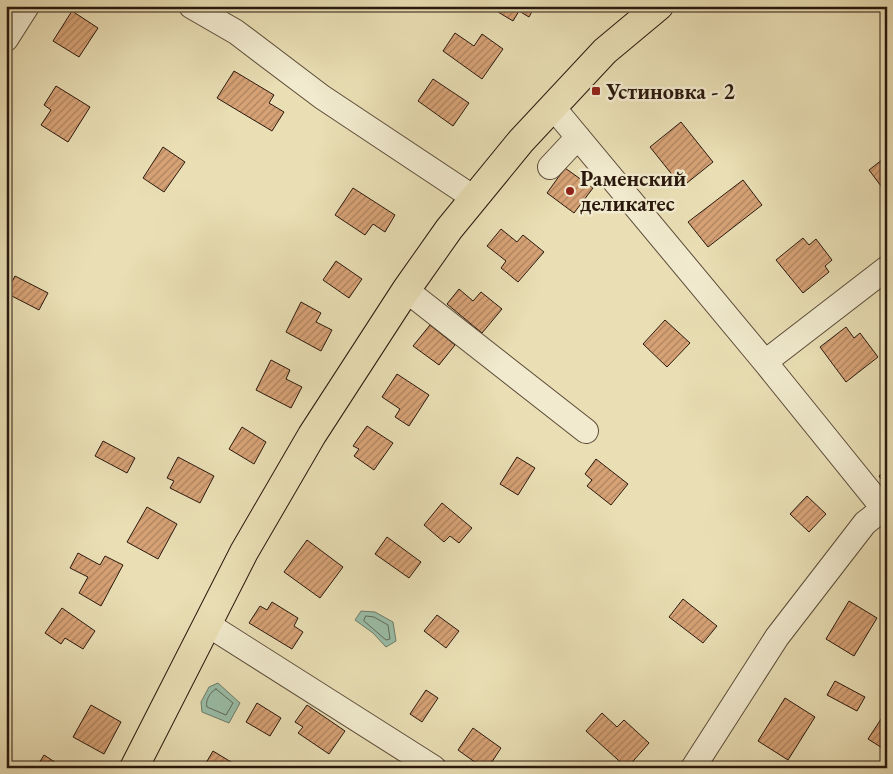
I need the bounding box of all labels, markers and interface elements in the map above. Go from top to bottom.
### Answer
place label: Устиновка - 2 [605,77,735,106]
marker: Устиновка - 2 [590,85,602,97]
place label: Раменский деликатес [580,164,686,218]
marker: Раменский деликатес [564,185,576,197]

